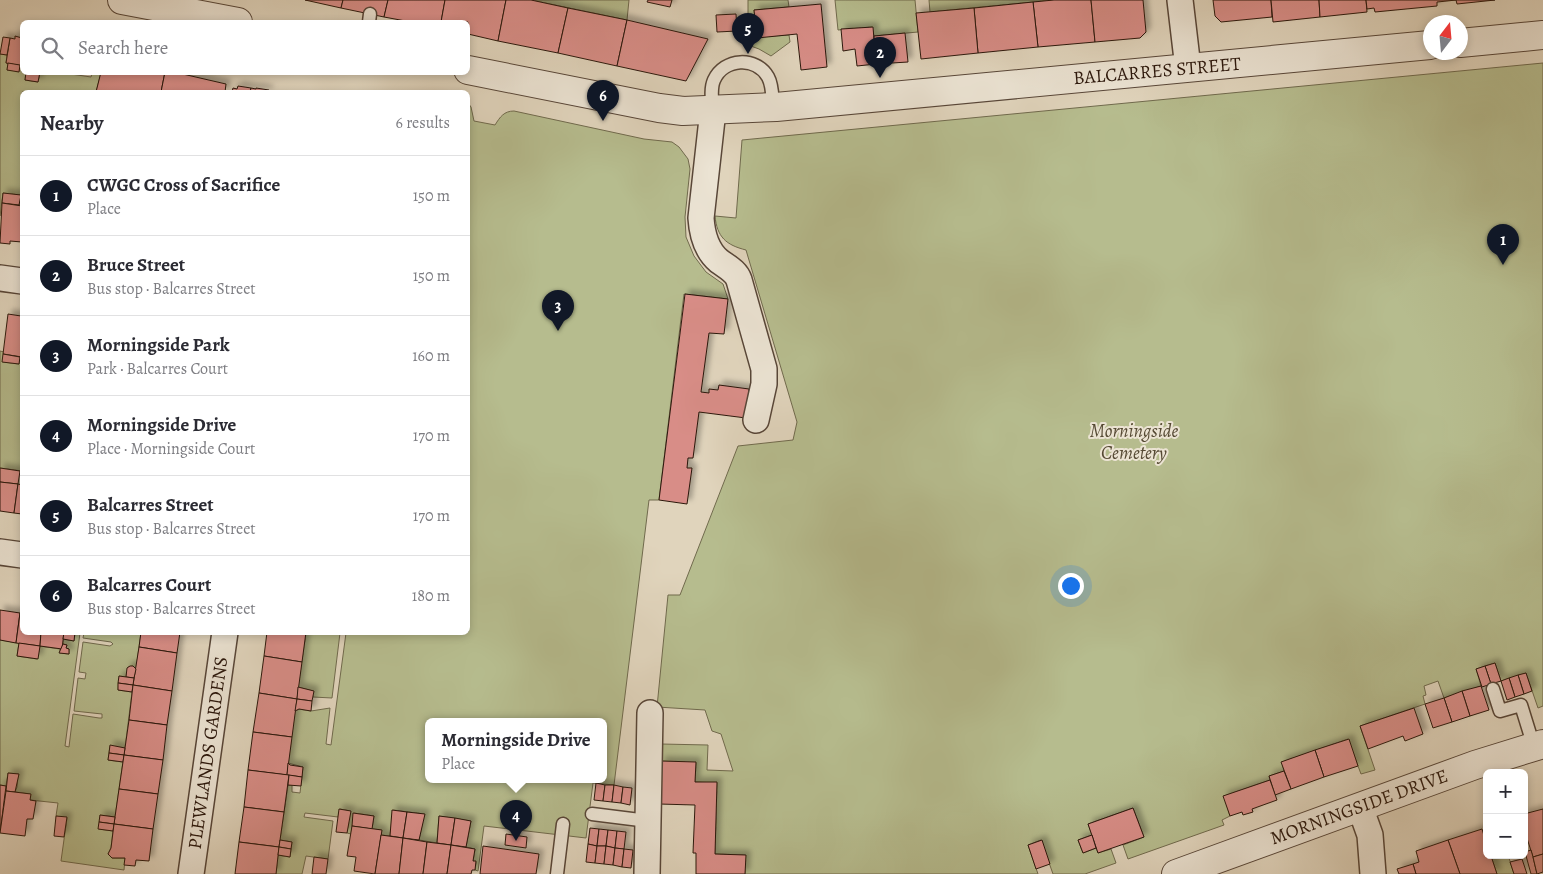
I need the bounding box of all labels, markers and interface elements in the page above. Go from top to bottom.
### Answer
pin: 5 [732,13,764,54]
north arrow [1423,15,1468,60]
search box [20,20,470,75]
icon: search [38,34,66,62]
text: Search here [78,35,168,61]
pin: 2 [864,37,896,78]
street label: BALCARRES STREET [1072,51,1243,91]
pin: 6 [587,80,619,121]
text: Nearby [40,109,103,137]
text: 6 results [396,112,450,134]
text: CWGC Cross of Sacrifice [87,172,280,198]
text: 1 [53,185,59,207]
text: 150 m [413,185,450,207]
text: Place [87,198,121,220]
pin: 1 [1487,224,1519,265]
text: Bruce Street [87,252,185,278]
text: 2 [52,265,60,287]
text: 150 m [413,265,450,287]
text: Bus stop · Balcarres Street [87,278,256,300]
pin: 3 [542,290,574,331]
text: Morningside Park [87,332,230,358]
text: 3 [53,345,59,367]
text: 160 m [412,345,450,367]
text: Park · Balcarres Court [87,358,228,380]
text: Morningside Drive [87,412,236,438]
park label: Morningside Cemetery [1090,418,1179,466]
text: 4 [52,425,60,447]
text: 170 m [413,425,450,447]
text: Place · Morningside Court [87,438,255,460]
text: Balcarres Street [87,492,214,518]
text: 5 [53,505,59,527]
text: 170 m [413,505,450,527]
text: Bus stop · Balcarres Street [87,518,256,540]
text: Balcarres Court [87,572,211,598]
your location [1058,573,1084,599]
text: 6 [52,585,60,607]
text: 180 m [412,585,450,607]
text: Bus stop · Balcarres Street [87,598,256,620]
street label: PLEWLANDS GARDENS [182,655,234,851]
popup [425,718,607,783]
text: Morningside Drive [441,727,591,753]
text: Place [441,753,475,775]
street label: MORNINGSIDE DRIVE [1266,763,1452,851]
map controls [1483,769,1528,859]
button: + [1483,769,1528,814]
pin: 4 [500,800,532,841]
button: − [1483,814,1528,859]

